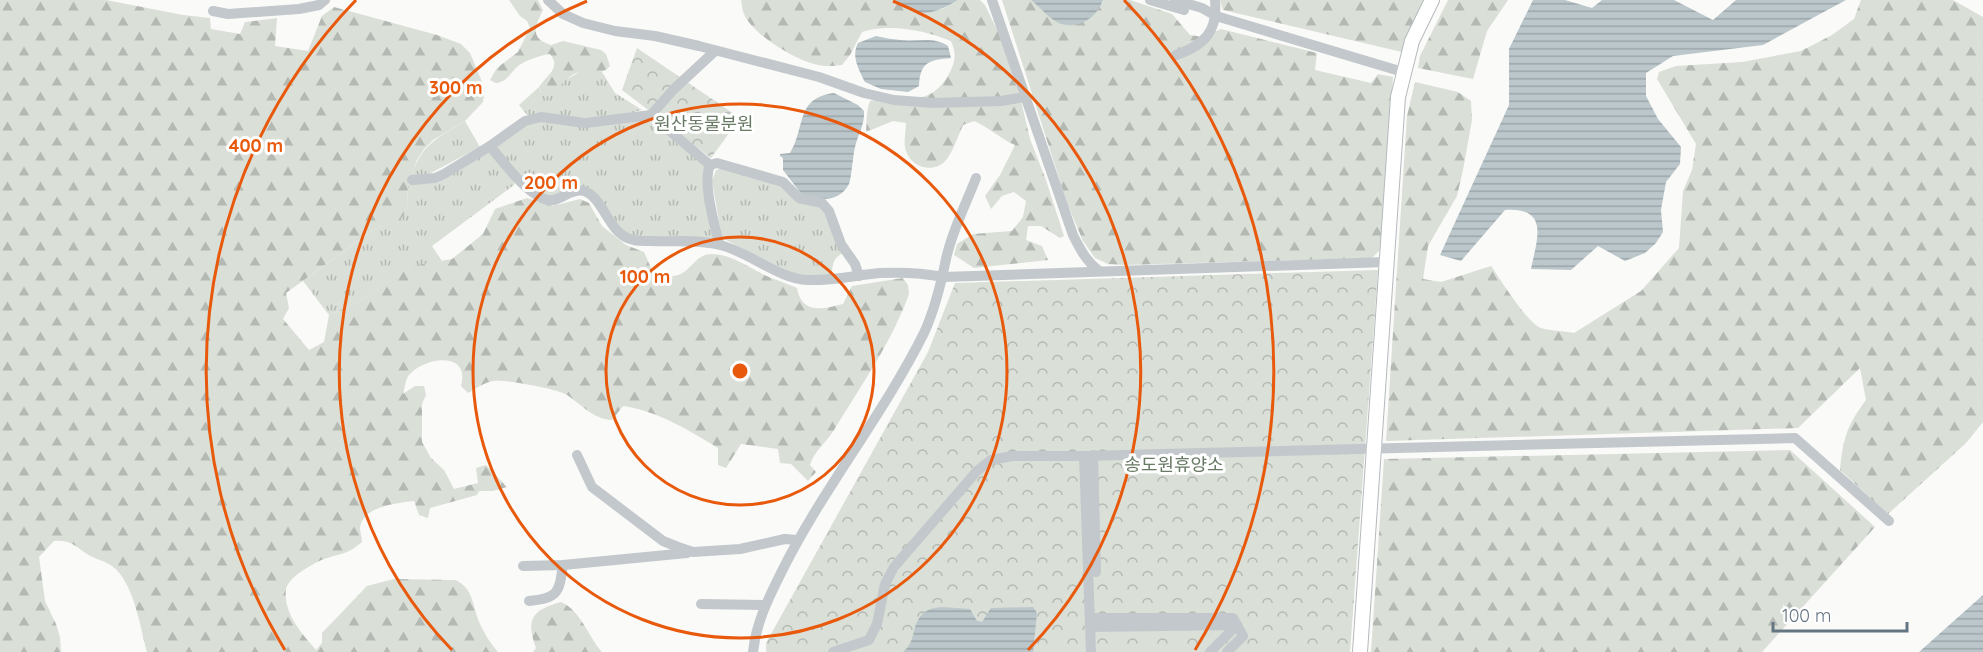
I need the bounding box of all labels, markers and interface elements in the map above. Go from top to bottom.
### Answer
text: 300 m [429,76,483,99]
park label: 원산동물분원 [654,112,754,135]
text: 400 m [229,134,283,157]
text: 200 m [524,171,578,194]
text: 100 m [620,265,670,288]
centre of rings [730,361,750,381]
park label: 송도원휴양소 [1124,453,1224,476]
scale bar [1773,595,1906,633]
text: 100 m [1782,604,1831,627]

